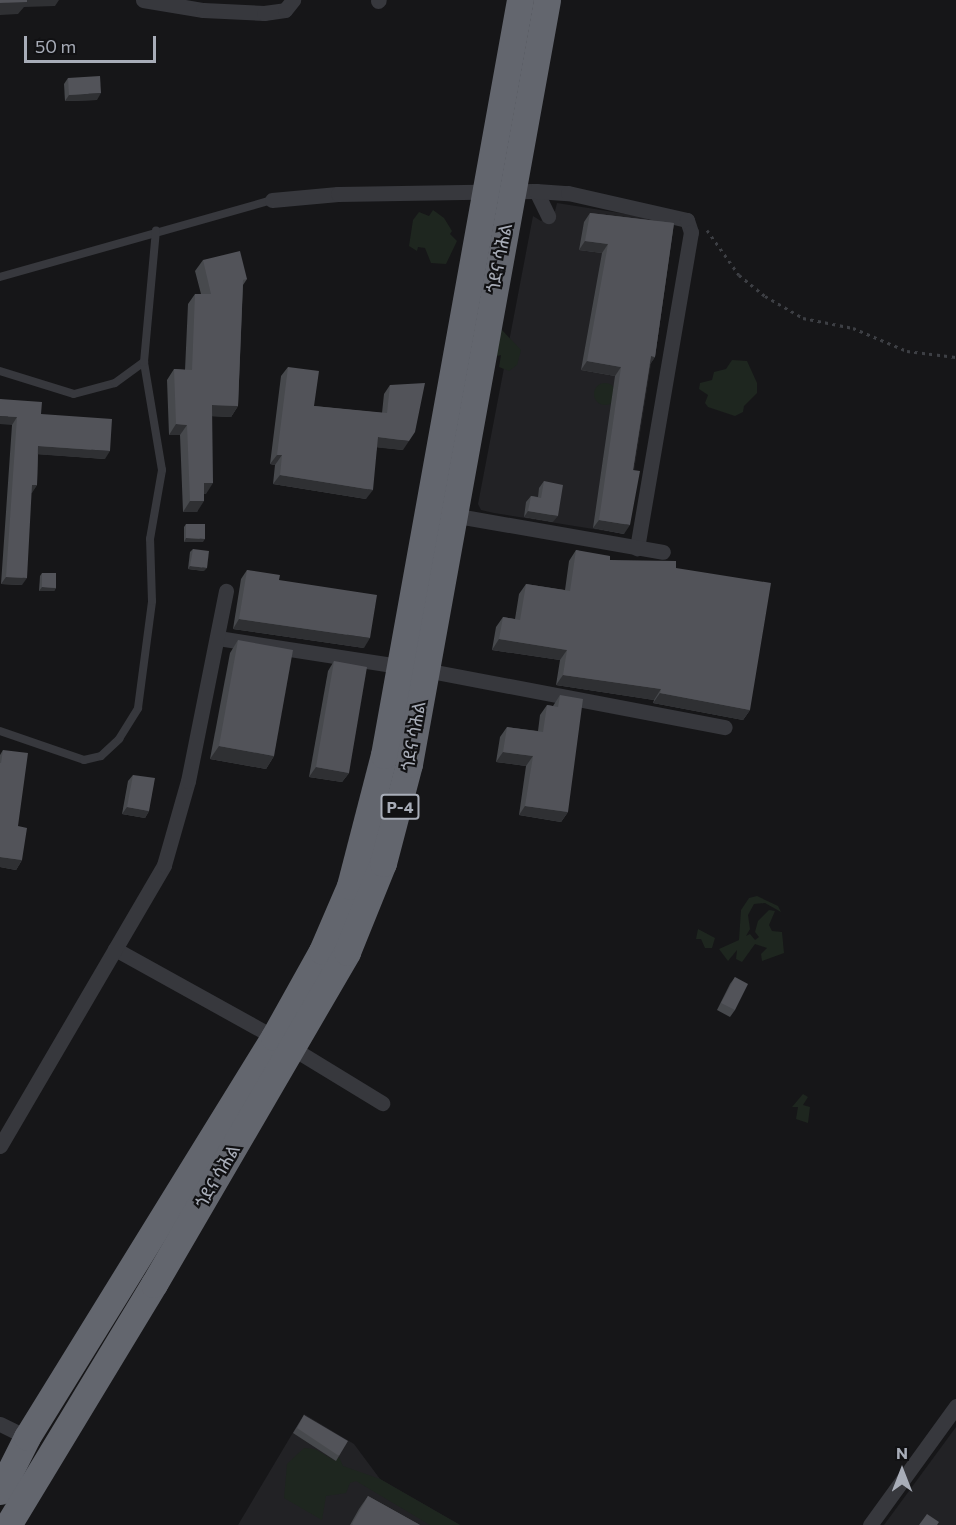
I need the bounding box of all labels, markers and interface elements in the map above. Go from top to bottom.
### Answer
scale bar [27,24,159,62]
text: 50 m [35,35,76,57]
street label: ጎደና ሳሕል [482,221,516,295]
street label: ጎደና ሳሕል [396,699,430,773]
road number: P-4 [379,794,421,820]
street label: ጎደና ሳሕል [190,1140,244,1212]
north arrow [872,1441,932,1501]
text: N [896,1443,908,1462]

